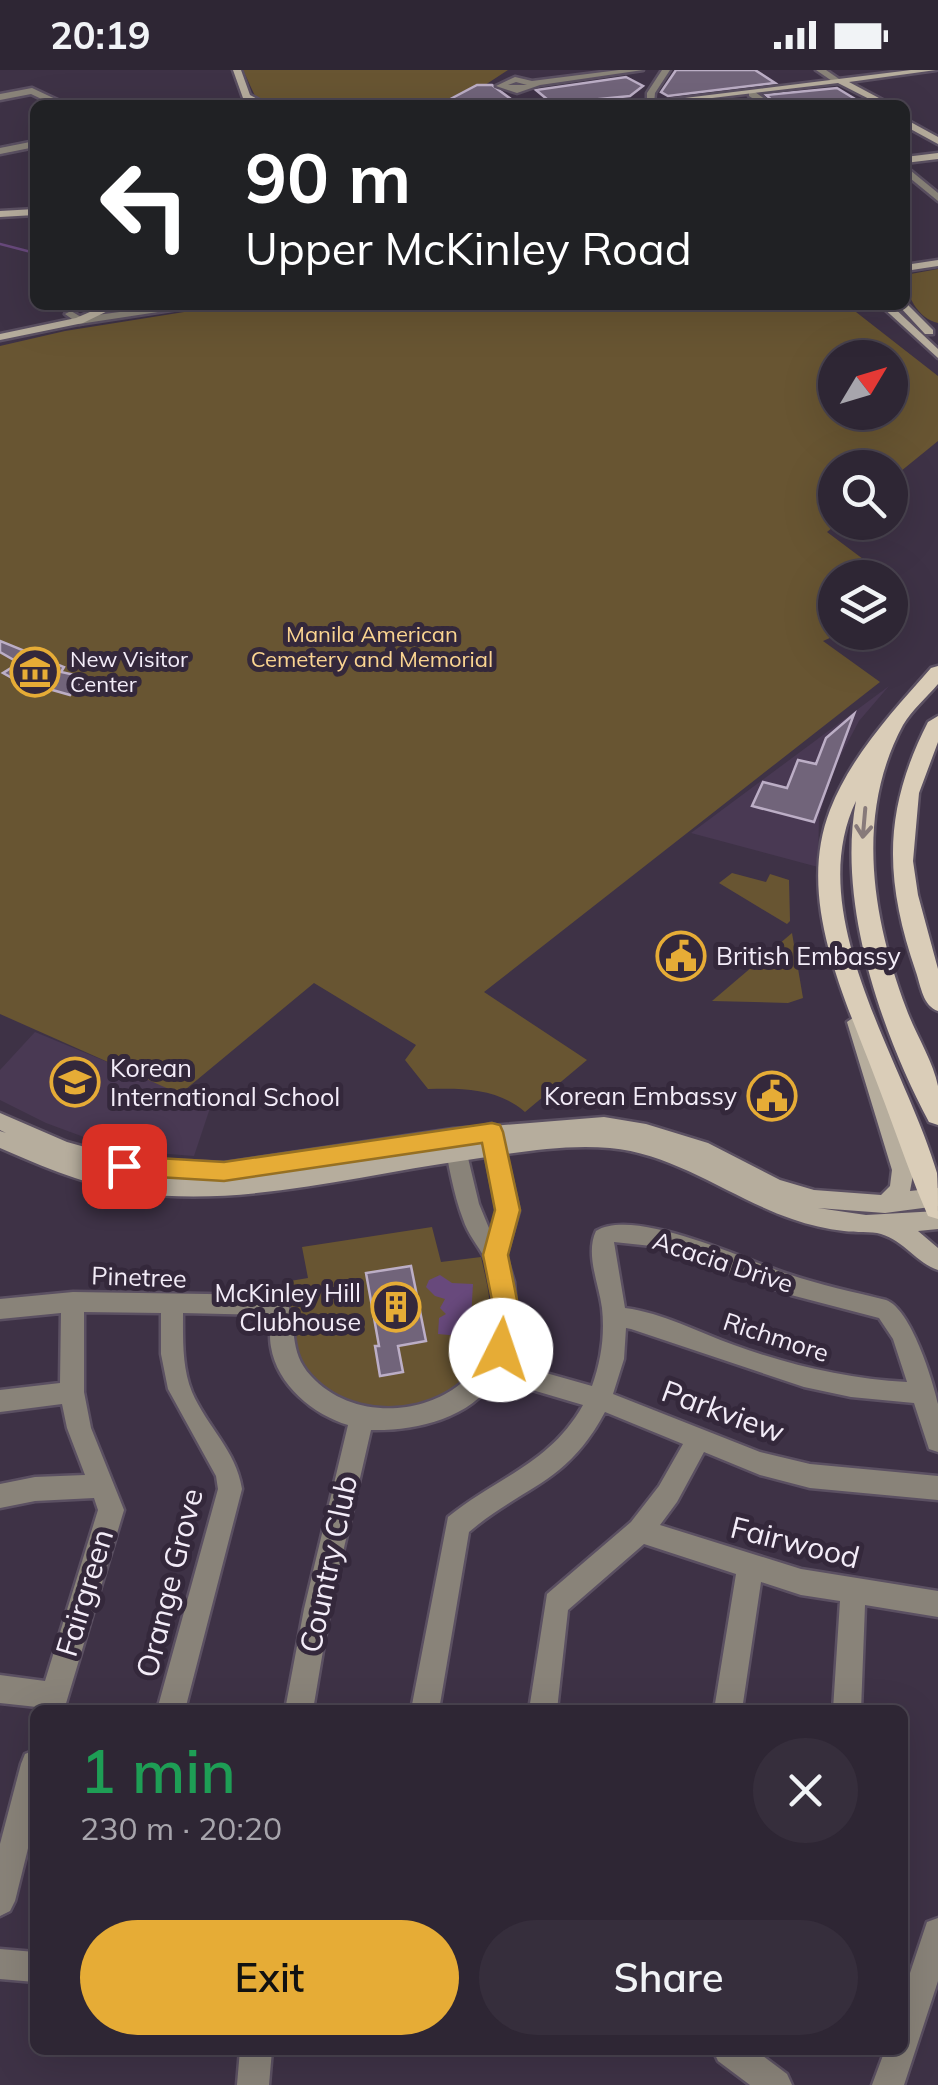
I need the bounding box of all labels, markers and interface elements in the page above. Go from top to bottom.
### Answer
text: 20:19 [50,11,151,59]
text: 90 m [245,133,411,221]
icon: left [80,140,210,270]
text: Upper McKinley Road [245,220,692,276]
north arrow [818,340,908,430]
map controls [818,340,908,650]
button: search [818,450,908,540]
button: layers [818,560,908,650]
park label: Manila American Cemetery and Memorial [251,620,493,673]
place label: New Visitor Center [70,645,188,698]
museum icon: New Visitor Center [9,646,61,698]
one-way arrow [854,807,873,839]
public building icon: British Embassy [655,930,707,982]
place label: British Embassy [716,940,901,971]
place label: Korean International School [110,1052,340,1112]
school or university icon: Korean International School [49,1056,101,1108]
public building icon: Korean Embassy [746,1070,798,1122]
place label: Korean Embassy [544,1080,737,1111]
pin [82,1124,167,1209]
icon: arrive [97,1139,152,1194]
street label: Acacia Drive [649,1224,797,1299]
street label: Pinetree [91,1259,187,1294]
place label: McKinley Hill Clubhouse [215,1277,361,1337]
building icon: McKinley Hill Clubhouse [370,1281,422,1333]
position arrow [449,1298,553,1402]
street label: Richmore [720,1305,833,1368]
street label: Parkview [657,1371,790,1451]
street label: Country Club [291,1472,365,1656]
street label: Orange Grove [127,1484,211,1681]
street label: Fairwood [727,1508,864,1576]
street label: Fairgreen [47,1524,121,1661]
text: 1 min [80,1733,236,1808]
button: close [753,1738,858,1843]
text: 230 m · 20:20 [80,1808,282,1848]
button: Exit [80,1920,459,2035]
button: Share [479,1920,858,2035]

